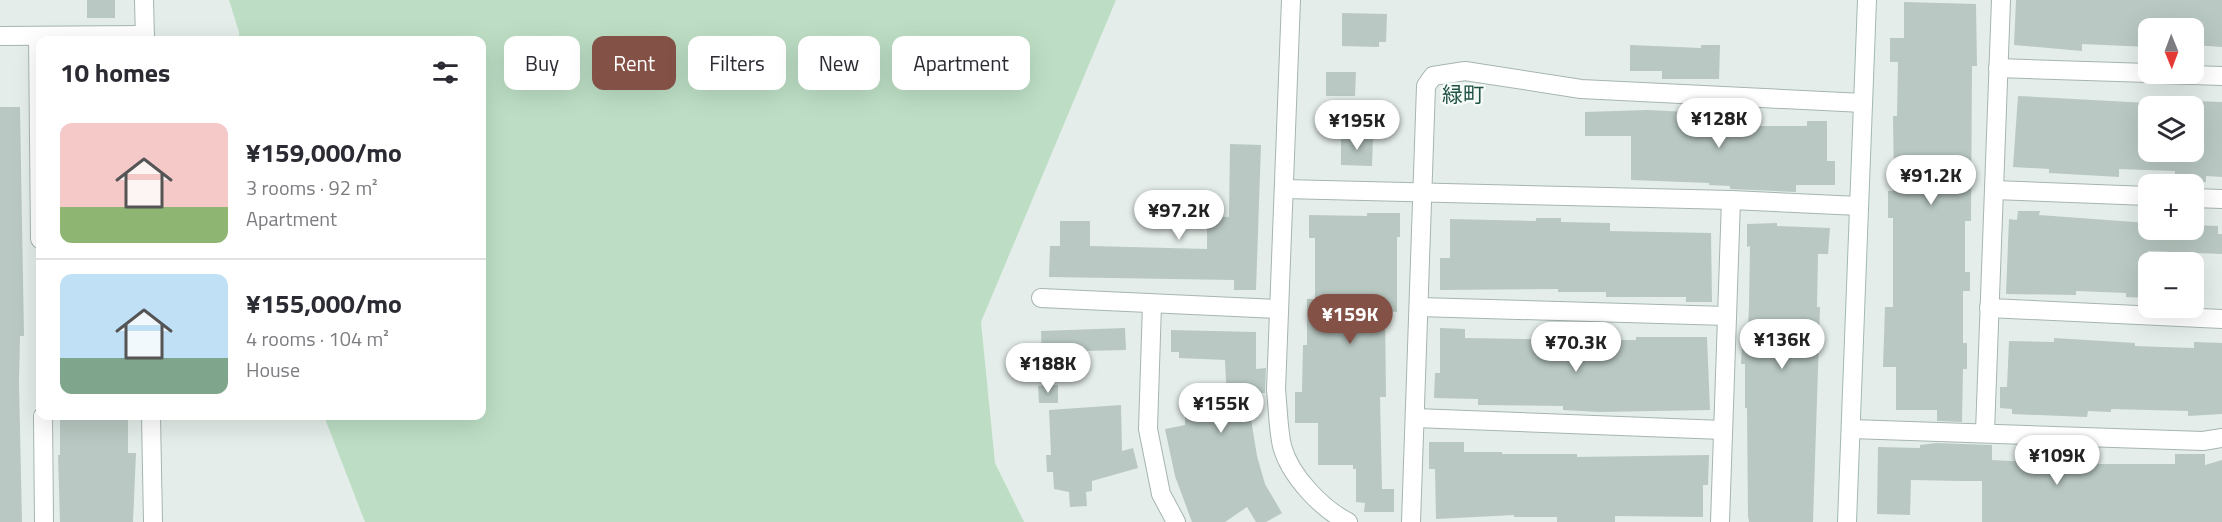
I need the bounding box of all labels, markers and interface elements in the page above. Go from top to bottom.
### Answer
north arrow [2138,18,2204,84]
map controls [2138,18,2204,318]
chip: Buy [504,36,580,90]
chip: Rent [592,36,676,90]
chip: Filters [688,36,786,90]
chip: New [798,36,880,90]
chip: Apartment [892,36,1030,90]
text: 10 homes [60,53,170,92]
icon: filters [429,56,462,89]
district label: 緑町 [1442,78,1484,110]
button: layers [2138,96,2204,162]
pin: ¥128K [1677,98,1761,149]
pin: ¥195K [1315,100,1399,151]
text: ¥128K [1691,102,1747,133]
text: ¥195K [1329,104,1385,135]
text: ¥159,000/mo [246,133,402,172]
icon: home [108,147,180,219]
pin: ¥91.2K [1882,155,1980,206]
text: ¥91.2K [1900,159,1962,190]
text: 3 rooms · 92 m² [246,172,378,203]
button: + [2138,174,2204,240]
pin: ¥97.2K [1130,190,1228,241]
text: ¥97.2K [1148,194,1210,225]
text: Apartment [246,203,337,234]
button: − [2138,252,2204,318]
text: ¥155,000/mo [246,284,402,323]
pin: ¥159K [1308,294,1392,345]
icon: home [108,298,180,370]
text: ¥159K [1322,298,1378,329]
pin: ¥136K [1740,319,1824,370]
pin: ¥70.3K [1527,322,1625,373]
text: 4 rooms · 104 m² [246,323,389,354]
text: ¥136K [1754,323,1810,354]
text: ¥70.3K [1545,326,1607,357]
pin: ¥188K [1006,343,1090,394]
text: ¥188K [1020,347,1076,378]
text: House [246,354,300,385]
pin: ¥155K [1179,383,1263,434]
text: ¥155K [1193,387,1249,418]
pin: ¥109K [2015,435,2099,486]
text: ¥109K [2029,439,2085,470]

